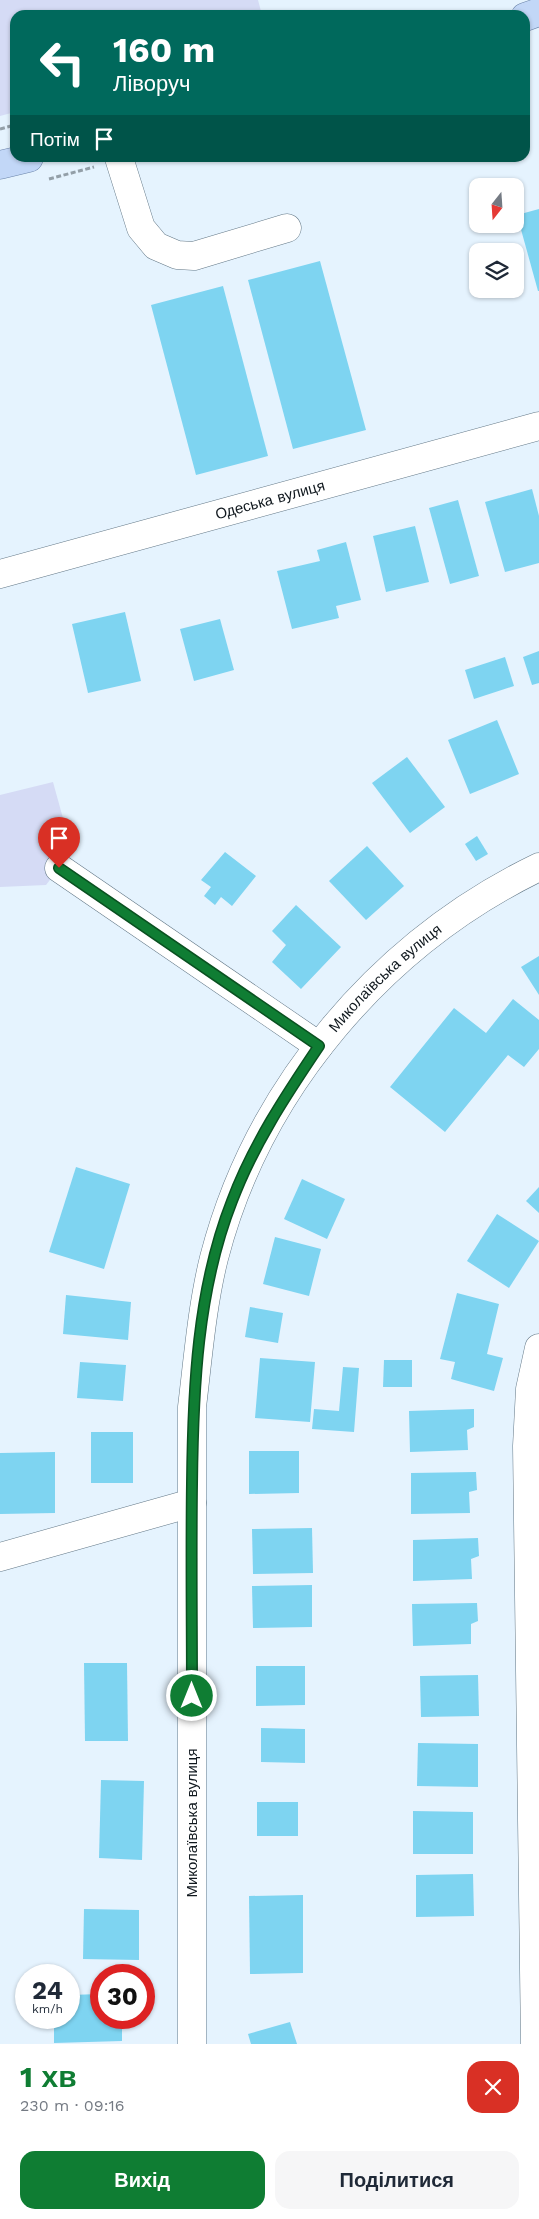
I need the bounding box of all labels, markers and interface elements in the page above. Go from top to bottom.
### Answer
text: 160 m [113,29,215,71]
icon: left [30,30,95,95]
text: Ліворуч [113,71,190,96]
icon: arrive [90,125,118,153]
text: Потім [30,128,80,151]
north arrow [469,178,524,232]
map controls [469,178,524,298]
button: layers [469,243,524,298]
street label: Одеська вулиця [213,476,327,523]
pin [38,817,80,868]
icon: arrive [45,824,73,852]
street label: Миколаївська вулиця [325,920,445,1036]
position arrow [165,1669,217,1721]
street label: Миколаївська вулиця [183,1749,201,1898]
speed limit sign: 30 [90,1964,155,2029]
text: 24 [32,1976,63,2005]
text: km/h [32,2002,63,2016]
text: 1 хв [20,2059,77,2094]
button: close [467,2061,519,2113]
text: 230 m · 09:16 [20,2096,124,2115]
button: Вихід [20,2151,265,2209]
button: Поділитися [275,2151,519,2209]

